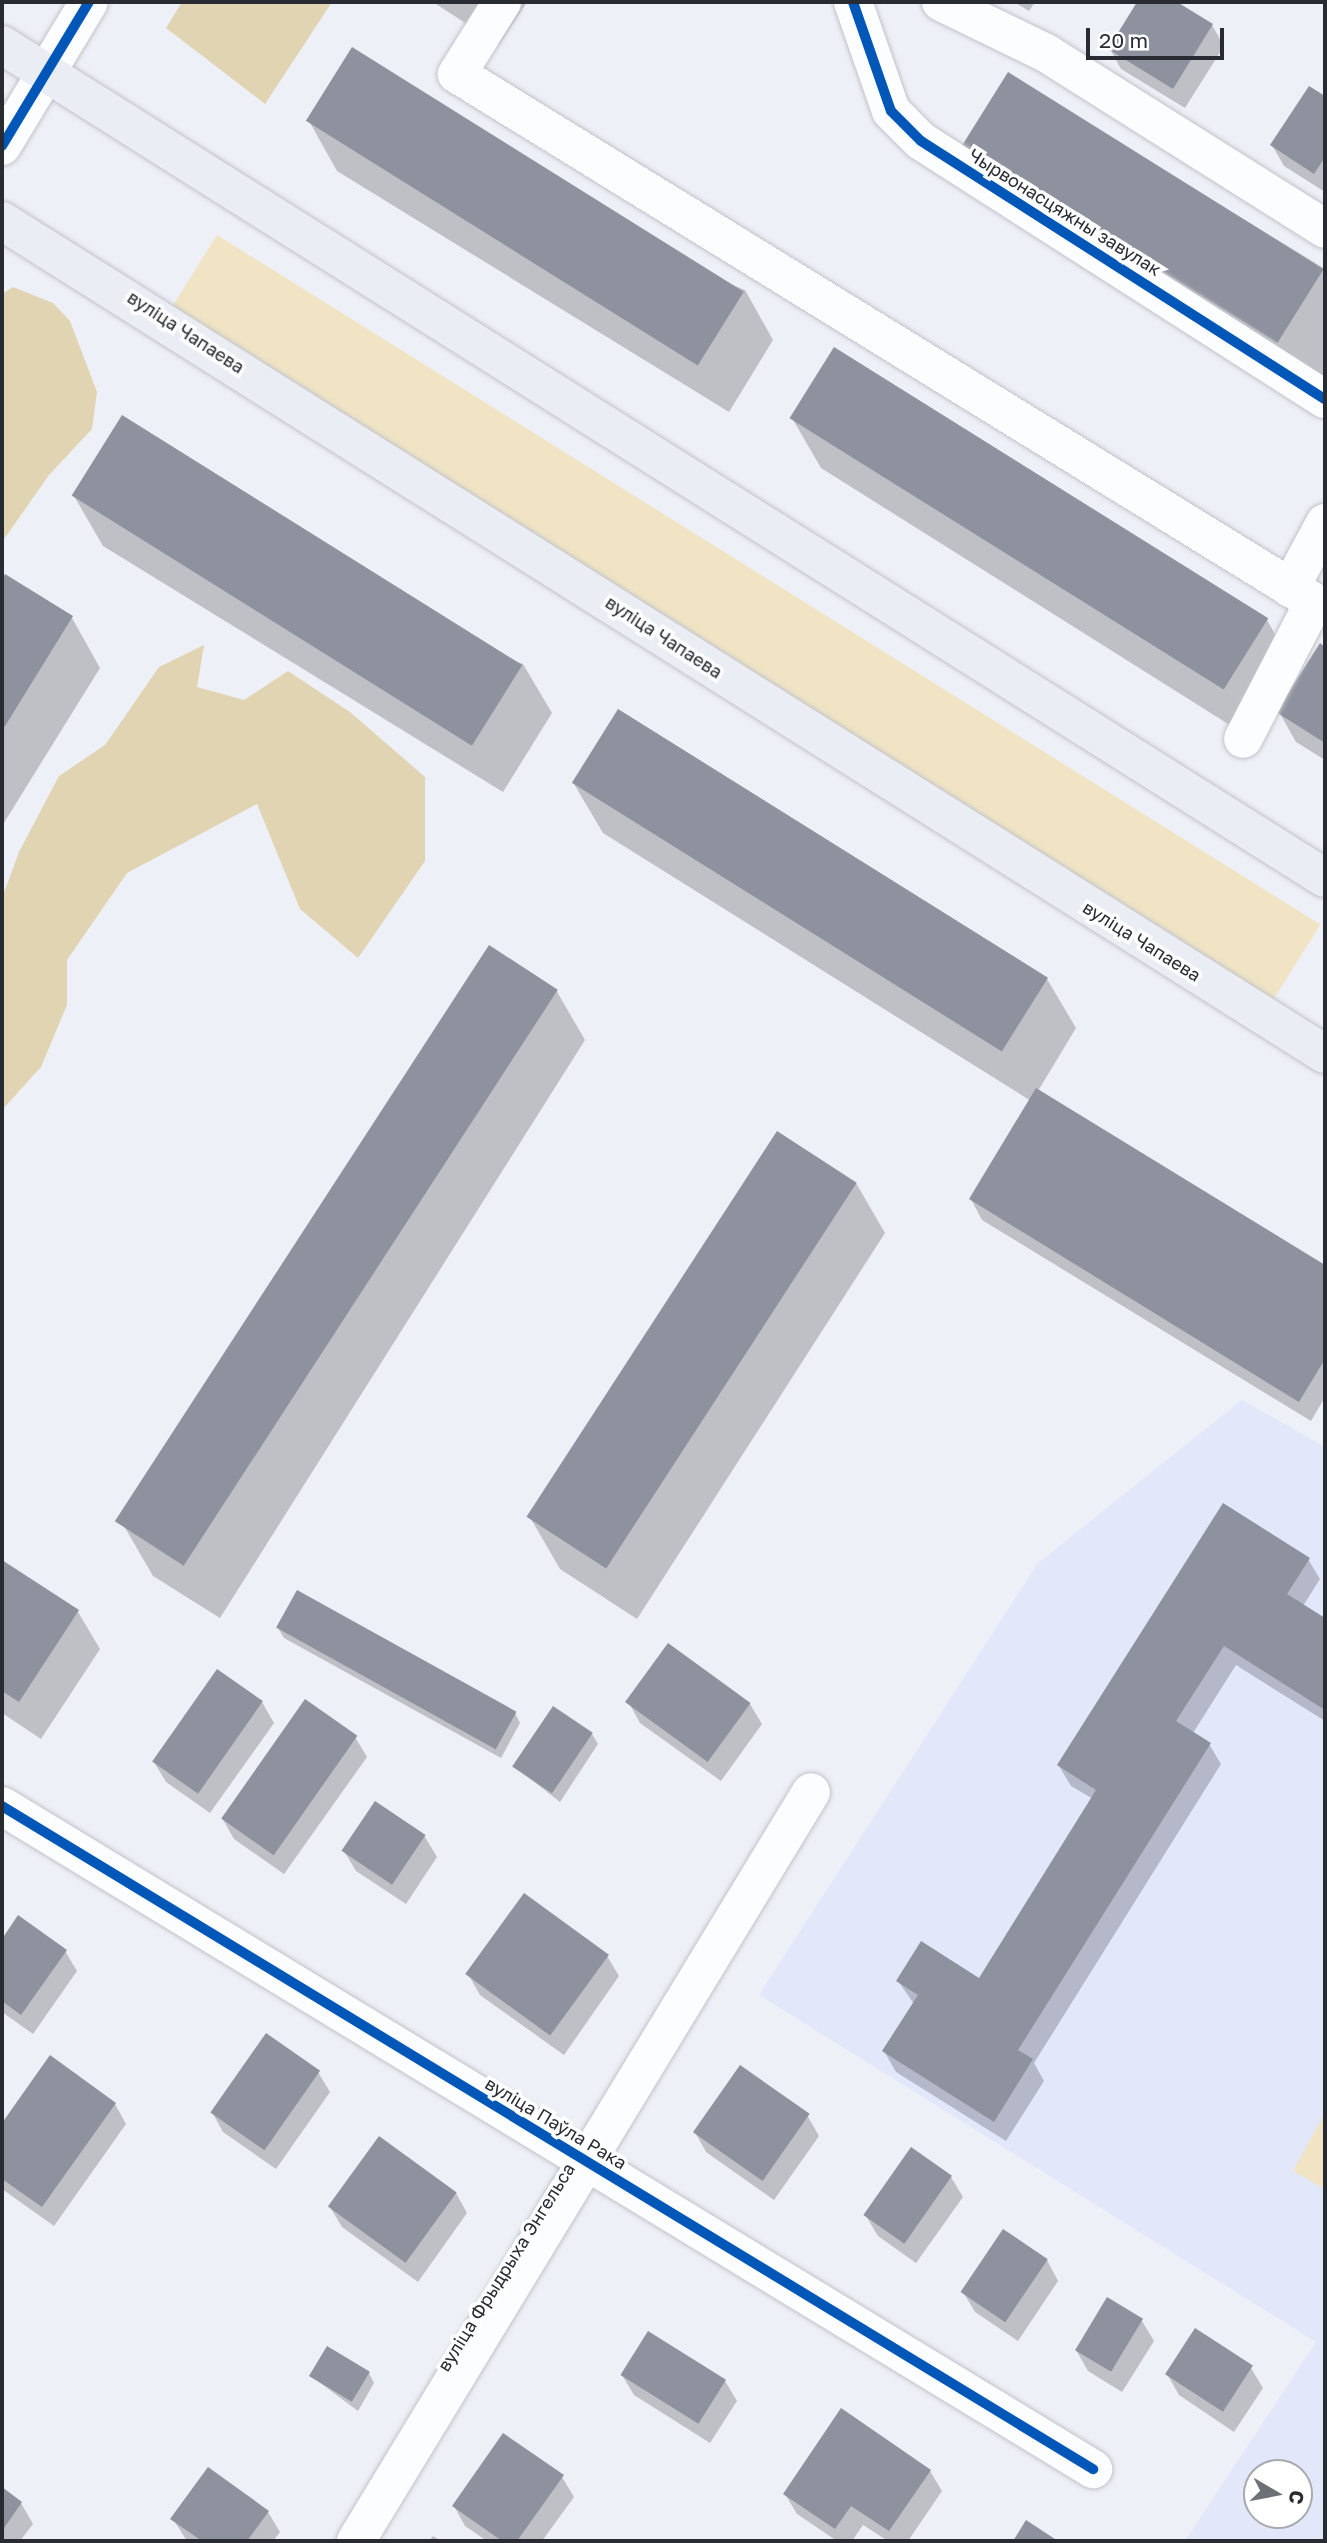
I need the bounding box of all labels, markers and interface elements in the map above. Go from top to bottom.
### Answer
scale bar [1089,14,1227,58]
text: 20 m [1099,27,1148,53]
street label: Чырвонасцяжны завулак [965,144,1165,280]
street label: вуліца Чапаева [124,286,248,378]
street label: вуліца Чапаева [602,591,726,683]
street label: вуліца Чапаева [1079,896,1205,986]
street label: вуліца Паўла Рака [481,2072,631,2174]
street label: вуліца Фрыдрыха Энгельса [433,2159,579,2375]
north arrow [1243,2459,1313,2529]
text: С [1285,2489,1310,2506]

